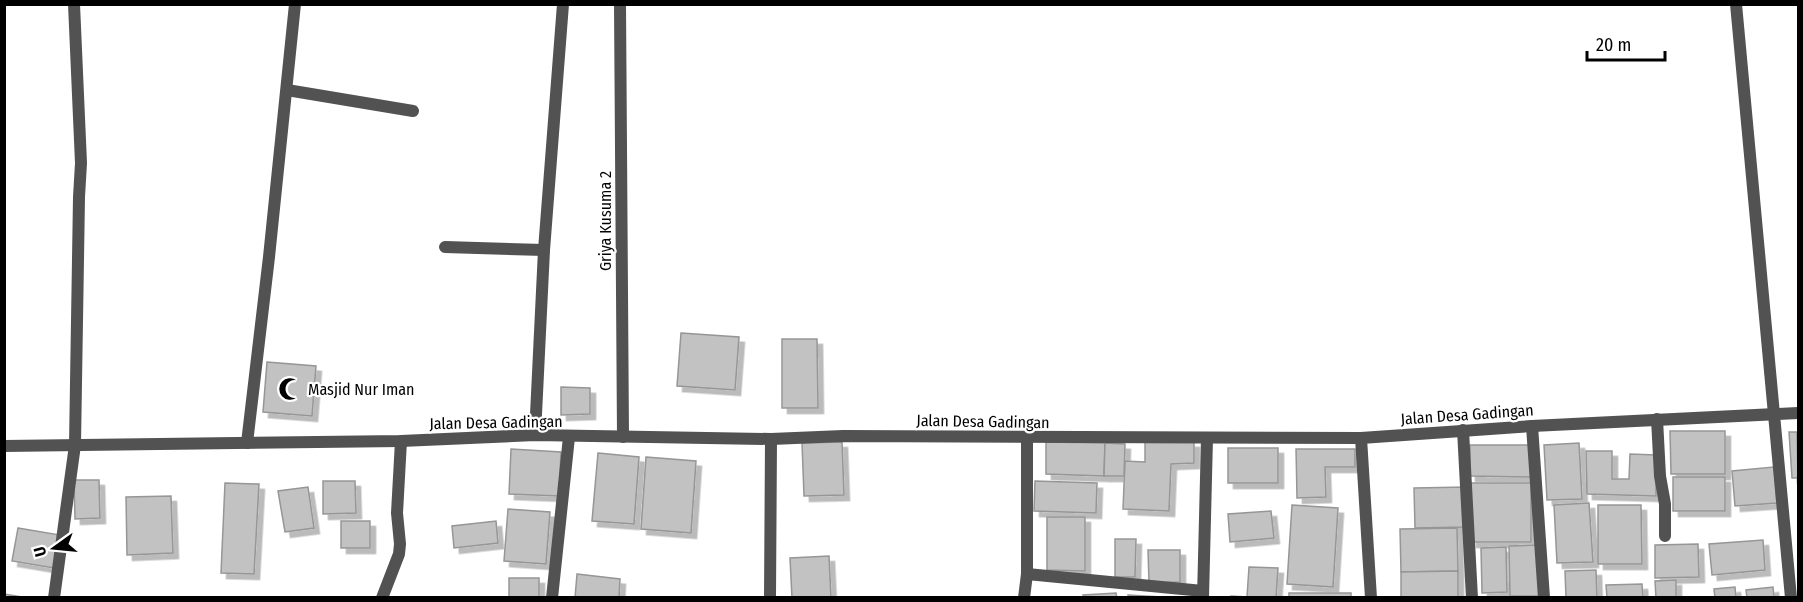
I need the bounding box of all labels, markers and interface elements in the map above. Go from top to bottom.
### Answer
scale bar [1587,24,1665,62]
text: 20 m [1596,34,1631,56]
street label: Griya Kusuma 2 [596,171,615,271]
mosque icon: Masjid Nur Iman [277,376,303,402]
place label: Masjid Nur Iman [308,380,415,399]
street label: Jalan Desa Gadingan [1400,400,1534,429]
street label: Jalan Desa Gadingan [916,411,1050,432]
street label: Jalan Desa Gadingan [429,412,563,433]
north arrow [24,518,84,578]
text: U [30,545,50,559]

